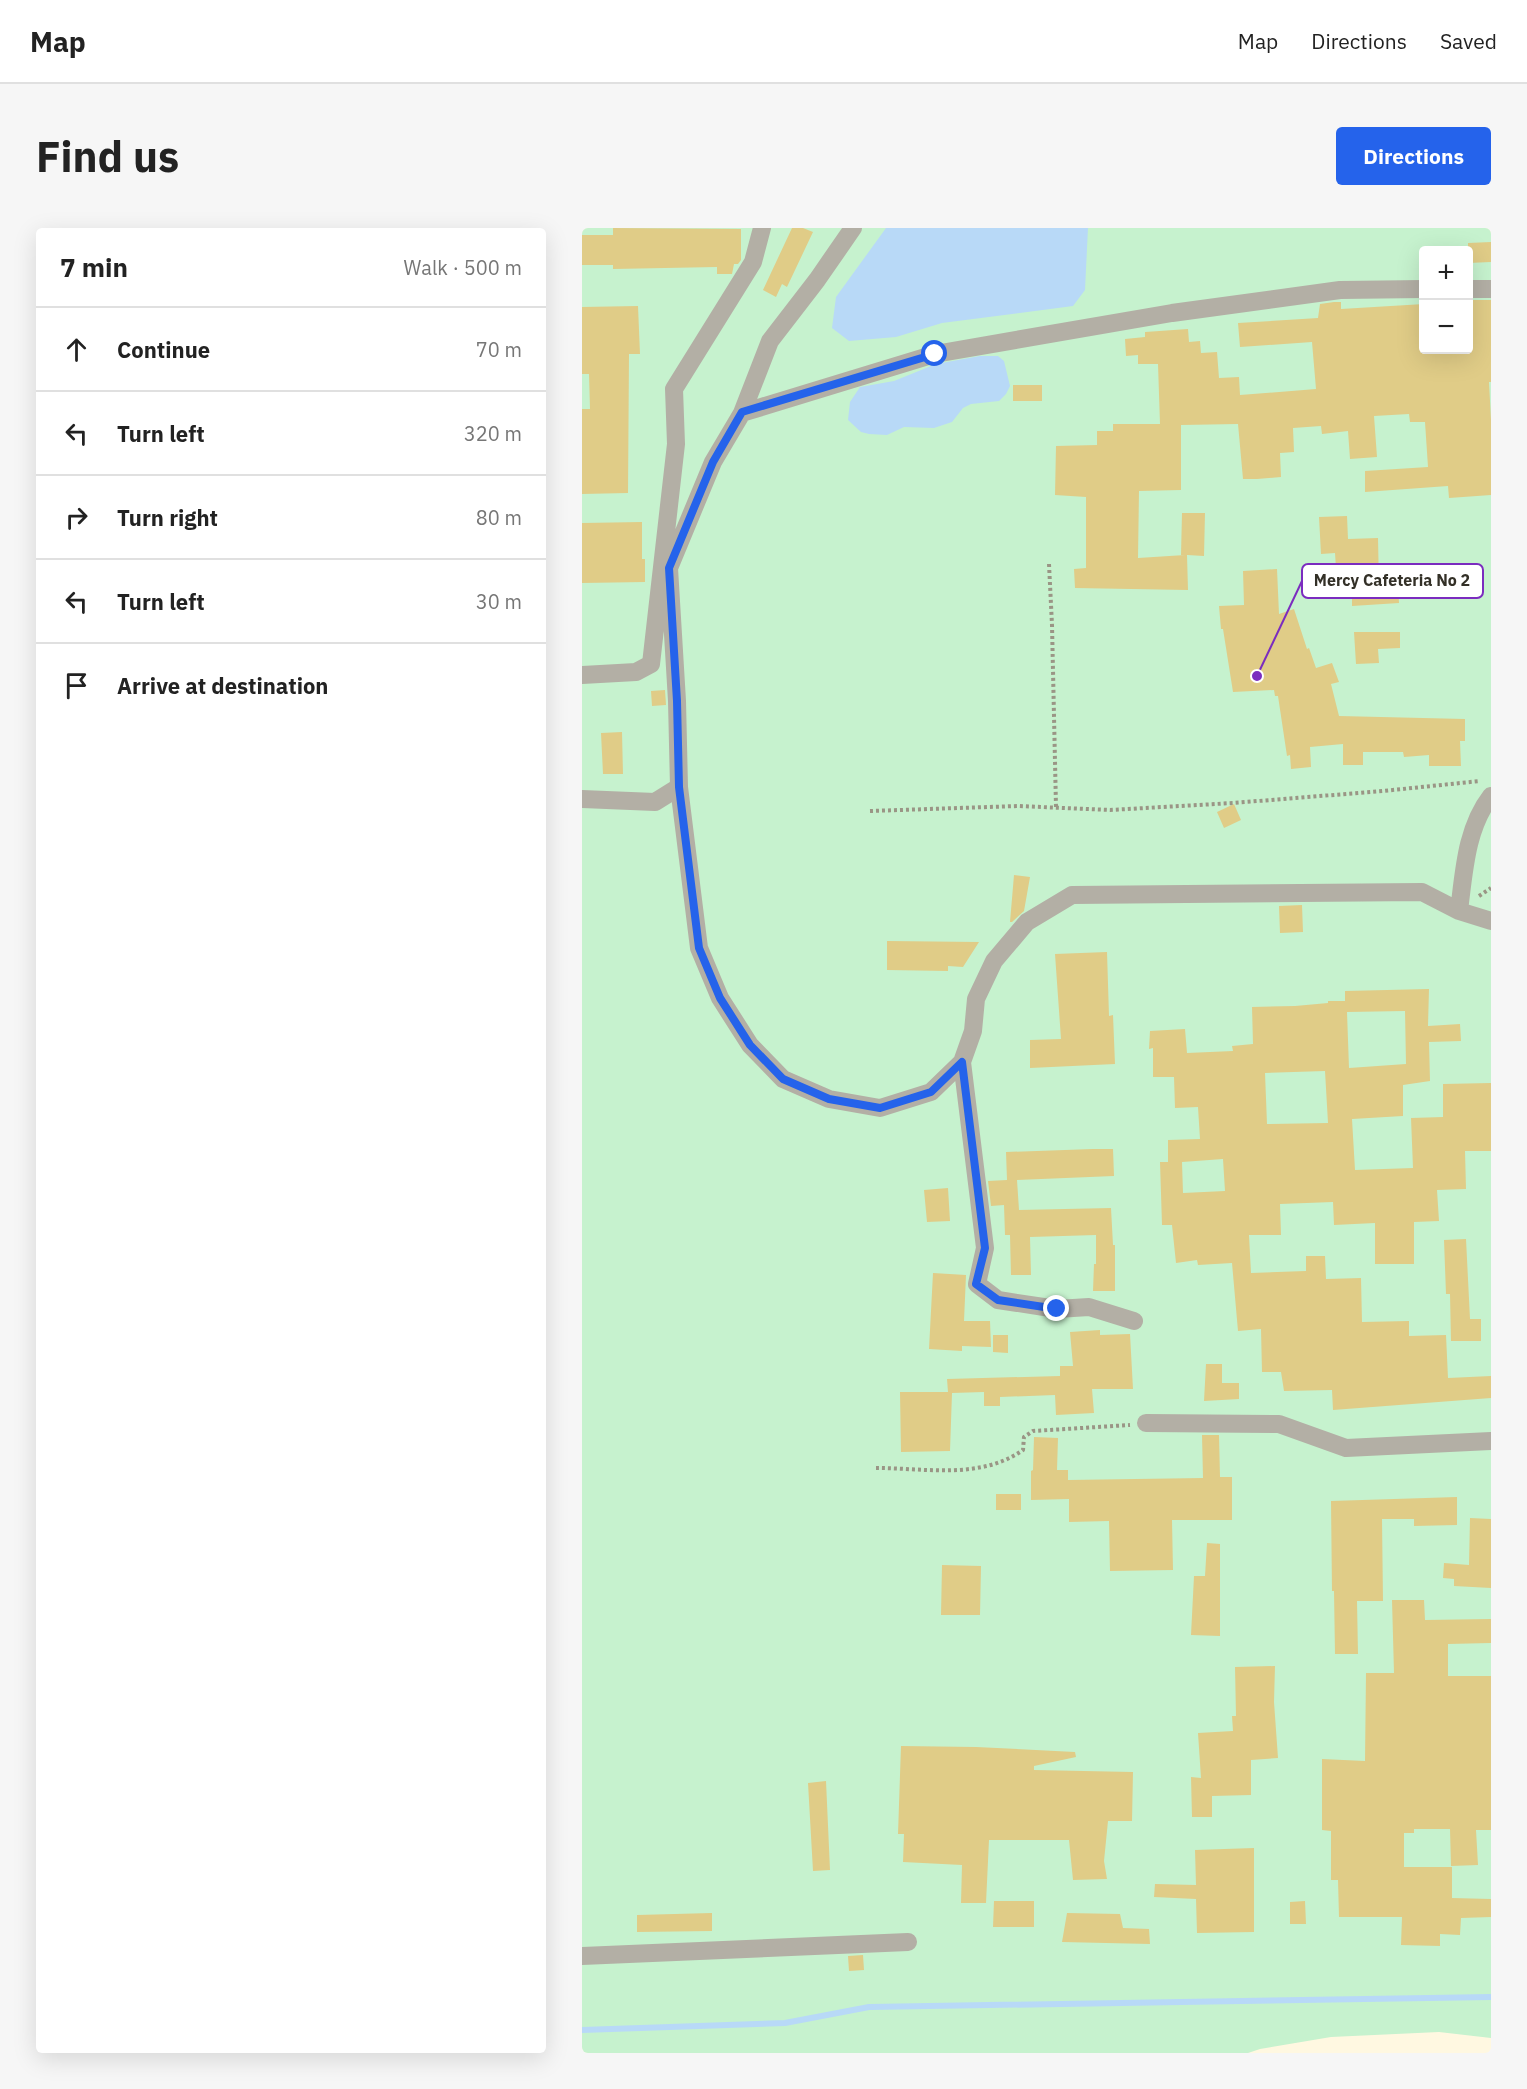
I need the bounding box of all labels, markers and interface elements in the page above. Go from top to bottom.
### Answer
text: Map [30,23,86,60]
text: Map [1238,27,1278,55]
text: Directions [1311,27,1407,55]
text: Saved [1440,27,1497,55]
button: Directions [1336,127,1491,185]
text: Find us [36,129,179,184]
map controls [1419,246,1473,354]
button: + [1419,246,1473,300]
text: 7 min [60,250,128,284]
text: Walk · 500 m [404,254,522,281]
button: − [1419,300,1473,354]
icon: ahead [60,333,93,366]
text: Continue [117,335,210,364]
text: 70 m [476,336,522,363]
route start [921,340,947,366]
icon: left [60,417,93,450]
text: Turn left [117,419,205,448]
text: 320 m [464,420,522,447]
icon: right [60,501,93,534]
text: Turn right [117,503,218,532]
text: 80 m [476,504,522,531]
callout: Mercy Cafeteria No 2 [1302,564,1483,598]
text: Mercy Cafeteria No 2 [1314,570,1470,590]
icon: left [60,585,93,618]
text: Turn left [117,587,205,616]
text: 30 m [476,588,522,615]
icon: arrive [60,669,93,702]
text: Arrive at destination [117,671,328,700]
route end [1043,1295,1069,1321]

